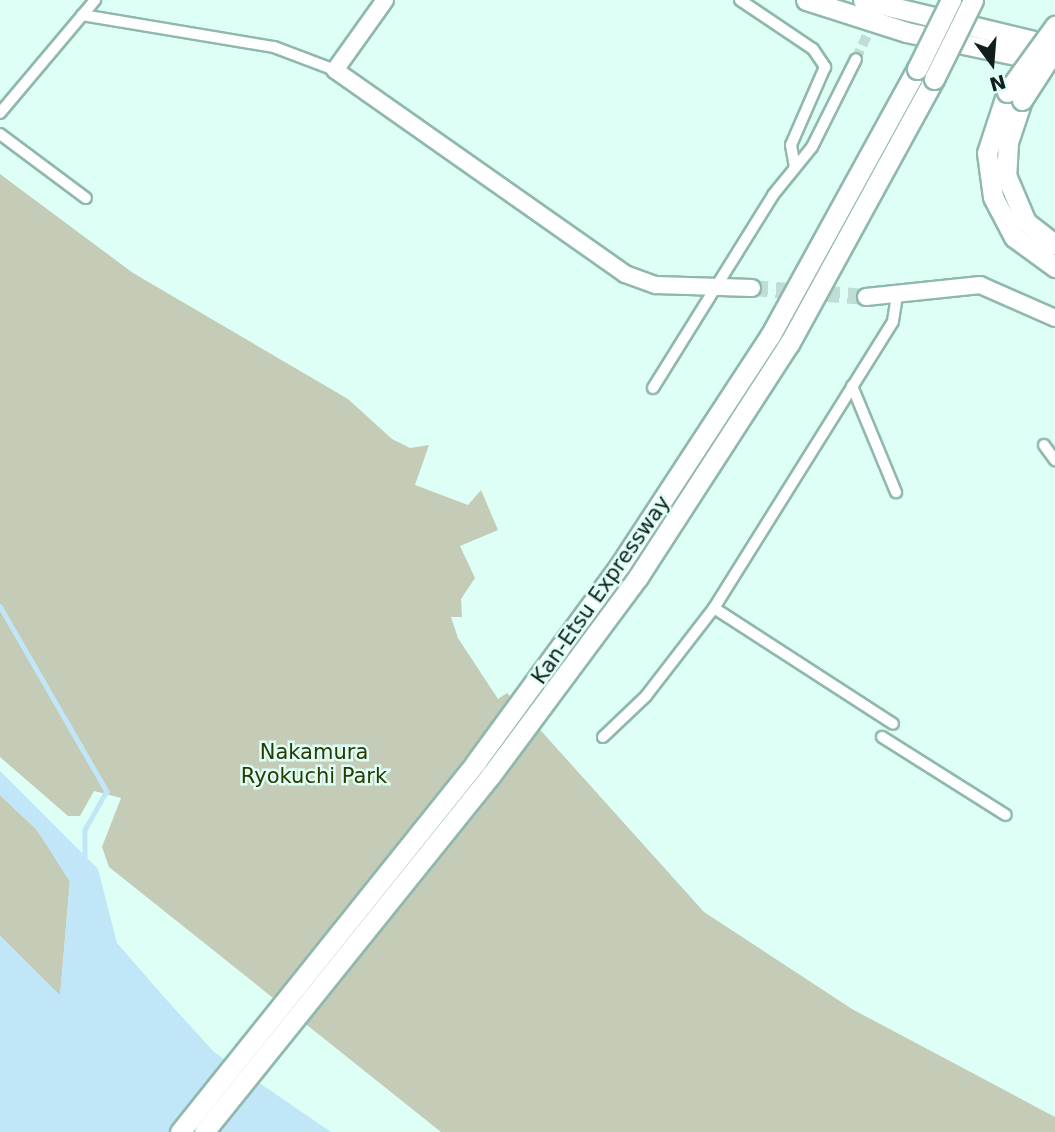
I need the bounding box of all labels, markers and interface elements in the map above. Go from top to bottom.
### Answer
north arrow [957,28,1027,98]
text: N [987,70,1008,96]
street label: Kan-Etsu Expressway [526,491,676,689]
park label: Nakamura Ryokuchi Park [241,739,387,789]

